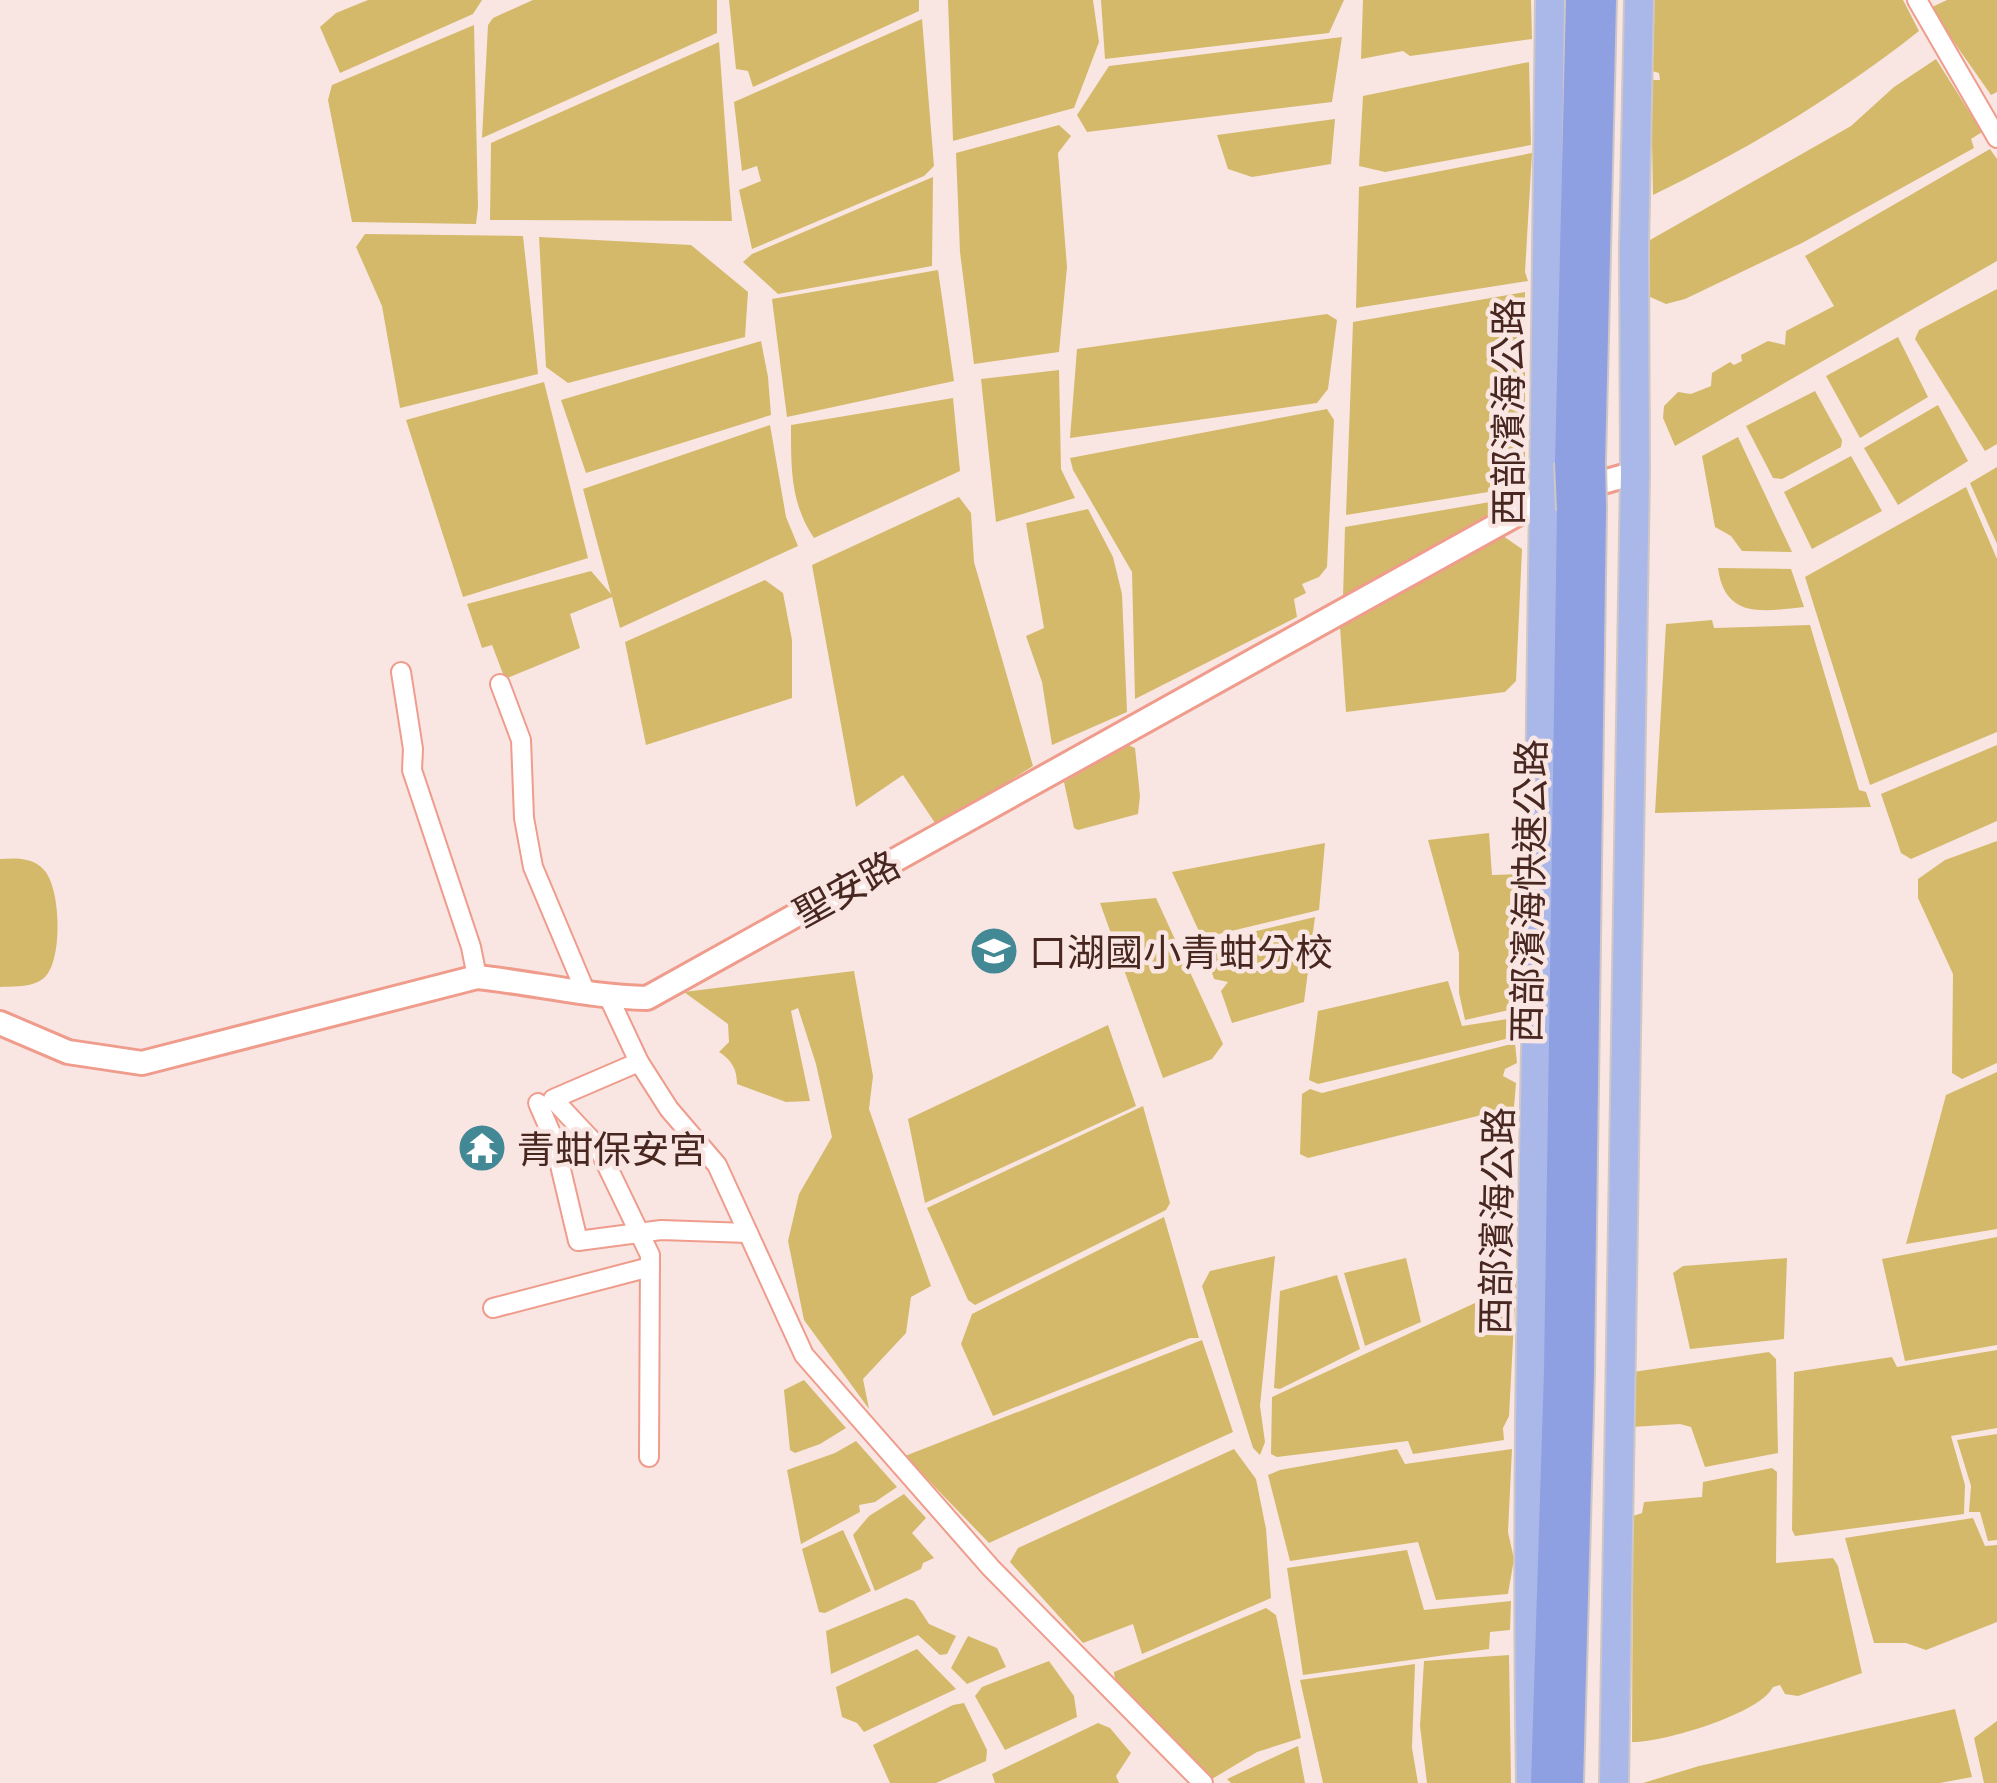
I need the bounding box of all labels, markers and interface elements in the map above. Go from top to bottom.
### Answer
street label: 西部濱海公路 [1483,298,1532,526]
street label: 西部濱海快速公路 [1501,739,1555,1043]
street label: 聖安路 [784,839,908,937]
school or university icon: 口湖國小青蚶分校 [968,925,1020,977]
place label: 口湖國小青蚶分校 [1029,927,1333,976]
street label: 西部濱海公路 [1470,1107,1522,1335]
temple icon: 青蚶保安宮 [456,1122,508,1174]
place label: 青蚶保安宮 [517,1124,707,1173]

